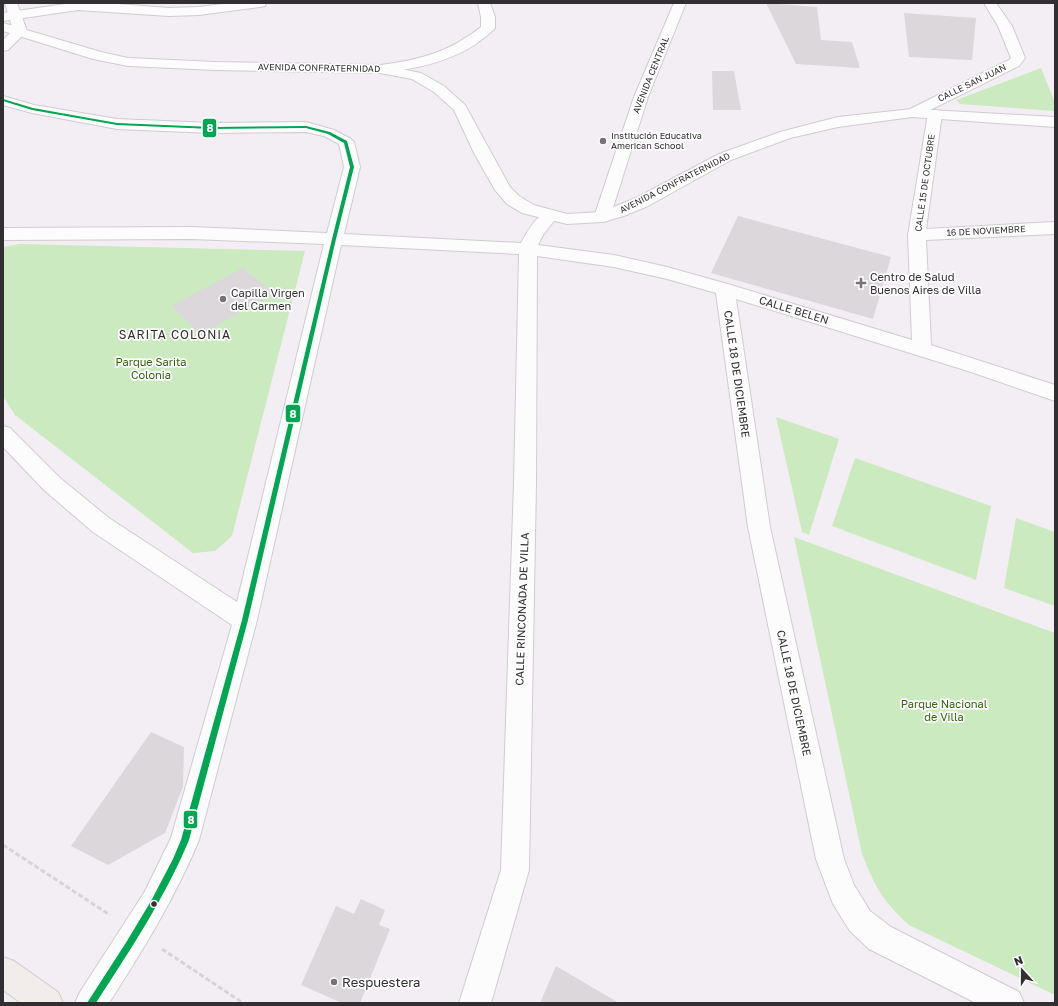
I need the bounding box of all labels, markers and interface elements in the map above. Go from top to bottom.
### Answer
street label: AVENIDA CENTRAL [630,35,671,115]
street label: AVENIDA CONFRATERNIDAD [258,61,380,74]
street label: CALLE SAN JUAN [936,61,1008,104]
line badge: 8 [202,118,217,138]
text: 8 [206,121,214,134]
place label: Institución Educativa American School [611,130,702,151]
street label: CALLE 15 DE OCTUBRE [912,134,937,232]
marker: Institución Educativa American School [598,136,608,146]
street label: AVENIDA CONFRATERNIDAD [618,150,732,215]
street label: 16 DE NOVIEMBRE [946,223,1026,238]
place label: Centro de Salud Buenos Aires de Villa [870,270,981,296]
marker: Centro de Salud Buenos Aires de Villa [855,277,867,289]
place label: Capilla Virgen del Carmen [231,286,305,312]
street label: CALLE BELEN [758,293,831,326]
marker: Capilla Virgen del Carmen [218,294,228,304]
street label: CALLE 18 DE DICIEMBRE [722,309,753,439]
district label: SARITA COLONIA [119,327,231,342]
park label: Parque Sarita Colonia [115,355,187,381]
line badge: 8 [285,404,301,423]
text: 8 [289,407,297,420]
street label: CALLE RINCONADA DE VILLA [512,532,531,686]
street label: CALLE 18 DE DICIEMBRE [775,629,814,757]
park label: Parque Nacional de Villa [901,697,988,723]
line badge: 8 [183,810,198,829]
text: 8 [187,813,195,826]
unlabelled marker [149,899,159,909]
north arrow [1002,950,1042,990]
text: N [1012,953,1024,968]
place label: Respuestera [342,974,420,990]
marker: Respuestera [329,977,339,987]

